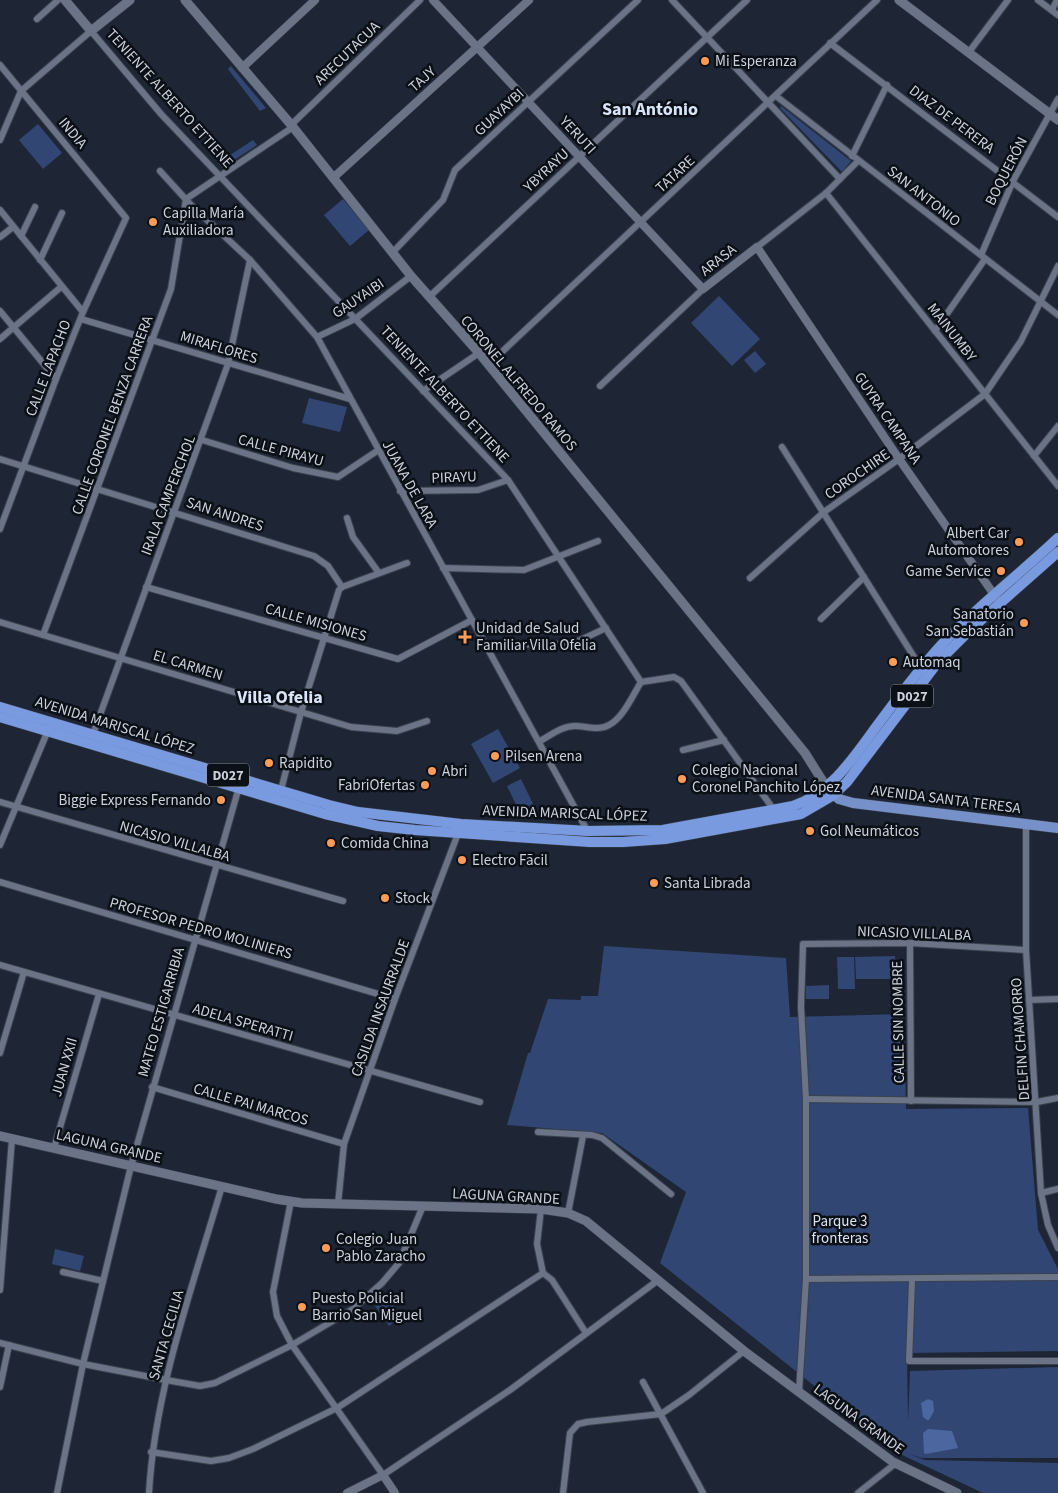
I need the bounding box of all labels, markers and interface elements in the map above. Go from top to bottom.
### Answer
street label: ARECUTACUA [310,16,385,90]
street label: TENIENTE ALBERTO ETTIENE [101,24,238,173]
place label: Mi Esperanza [715,51,797,72]
marker: Mi Esperanza [699,55,711,67]
street label: TAJY [404,61,441,97]
street label: DIAZ DE PERERA [905,80,999,159]
street label: GUAYAYBI [470,84,529,141]
district label: San António [602,97,698,122]
street label: YERUTI [554,111,601,159]
street label: INDIA [53,113,92,154]
street label: BOQUERÓN [980,133,1033,209]
street label: YBYRAYU [518,144,574,198]
street label: TATARE [651,151,700,198]
street label: SAN ANTONIO [883,161,965,232]
place label: Capilla María Auxiliadora [163,203,244,241]
marker: Capilla María Auxiliadora [147,216,159,228]
street label: ARASA [696,239,742,281]
street label: GAUYAIBI [328,273,388,323]
street label: MAINUMBY [922,299,982,367]
street label: CORONEL ALFREDO RAMOS [455,311,582,456]
street label: CALLE CORONEL BENZA CARRERA [67,312,159,518]
street label: CALLE LAPACHO [20,317,77,419]
street label: TENIENTE ALBERTO ETTIENE [375,321,514,468]
street label: MIRAFLORES [177,326,260,369]
street label: GUYRA CAMPANA [849,368,927,469]
street label: CALLE PIRAYU [236,429,326,472]
street label: IRALA CAMPERCHOL [136,432,201,558]
street label: JUANA DE LARA [377,436,443,533]
street label: COROCHIRE [820,444,894,505]
street label: PIRAYU [431,466,477,489]
street label: SAN ANDRES [183,492,266,537]
place label: Albert Car Automotores [928,523,1010,561]
marker: Albert Car Automotores [1013,536,1025,548]
place label: Game Service [906,561,991,582]
marker: Game Service [995,565,1007,577]
street label: CALLE MISIONES [263,598,369,647]
place label: Sanatorio San Sebastián [926,604,1014,642]
marker: Sanatorio San Sebastián [1018,617,1030,629]
place label: Unidad de Salud Familiar Villa Ofelia [476,618,596,656]
marker: Unidad de Salud Familiar Villa Ofelia [458,630,472,644]
street label: EL CARMEN [150,645,225,686]
place label: Automaq [903,652,961,673]
marker: Automaq [887,656,899,668]
road number: D027 [891,684,933,708]
district label: Villa Ofelia [236,685,323,710]
street label: AVENIDA MARISCAL LÓPEZ [33,691,197,760]
place label: Pilsen Arena [505,746,582,767]
marker: Pilsen Arena [489,750,501,762]
place label: Rapidito [279,753,332,774]
marker: Rapidito [263,757,275,769]
place label: Colegio Nacional Coronel Panchito López [692,760,840,798]
place label: Abri [442,761,467,782]
road number: D027 [207,764,249,786]
marker: Abri [426,765,438,777]
marker: Colegio Nacional Coronel Panchito López [676,773,688,785]
place label: FabriOfertas [338,775,415,796]
marker: FabriOfertas [419,779,431,791]
street label: AVENIDA SANTA TERESA [870,780,1023,819]
place label: Biggie Express Fernando [58,790,211,811]
marker: Biggie Express Fernando [215,794,227,806]
street label: AVENIDA MARISCAL LÓPEZ [482,800,648,827]
street label: NICASIO VILLALBA [117,816,233,868]
place label: Gol Neumáticos [820,821,919,842]
marker: Gol Neumáticos [804,825,816,837]
place label: Comida China [341,833,429,854]
marker: Comida China [325,837,337,849]
place label: Electro Fãcil [472,850,548,871]
marker: Electro Fãcil [456,854,468,866]
place label: Santa Librada [664,873,751,894]
marker: Santa Librada [648,877,660,889]
place label: Stock [395,888,430,909]
street label: PROFESOR PEDRO MOLINIERS [107,892,295,965]
marker: Stock [379,892,391,904]
street label: NICASIO VILLALBA [857,921,972,946]
street label: CASILDA INSAURRALDE [346,936,415,1080]
street label: MATEO ESTIGARRIBIA [133,944,190,1079]
street label: CALLE SIN NOMBRE [887,960,910,1084]
street label: DELFIN CHAMORRO [1006,977,1035,1101]
street label: ADELA SPERATTI [190,998,296,1047]
street label: JUAN XXII [46,1035,83,1099]
street label: CALLE PAI MARCOS [191,1078,311,1131]
street label: LAGUNA GRANDE [54,1124,164,1169]
street label: LAGUNA GRANDE [452,1183,560,1210]
park label: Parque 3 fronteras [812,1211,868,1249]
place label: Colegio Juan Pablo Zaracho [336,1229,426,1267]
marker: Colegio Juan Pablo Zaracho [320,1242,332,1254]
street label: SANTA CECILIA [144,1287,190,1383]
place label: Puesto Policial Barrio San Miguel [312,1288,422,1326]
marker: Puesto Policial Barrio San Miguel [296,1301,308,1313]
street label: LAGUNA GRANDE [809,1379,909,1460]

